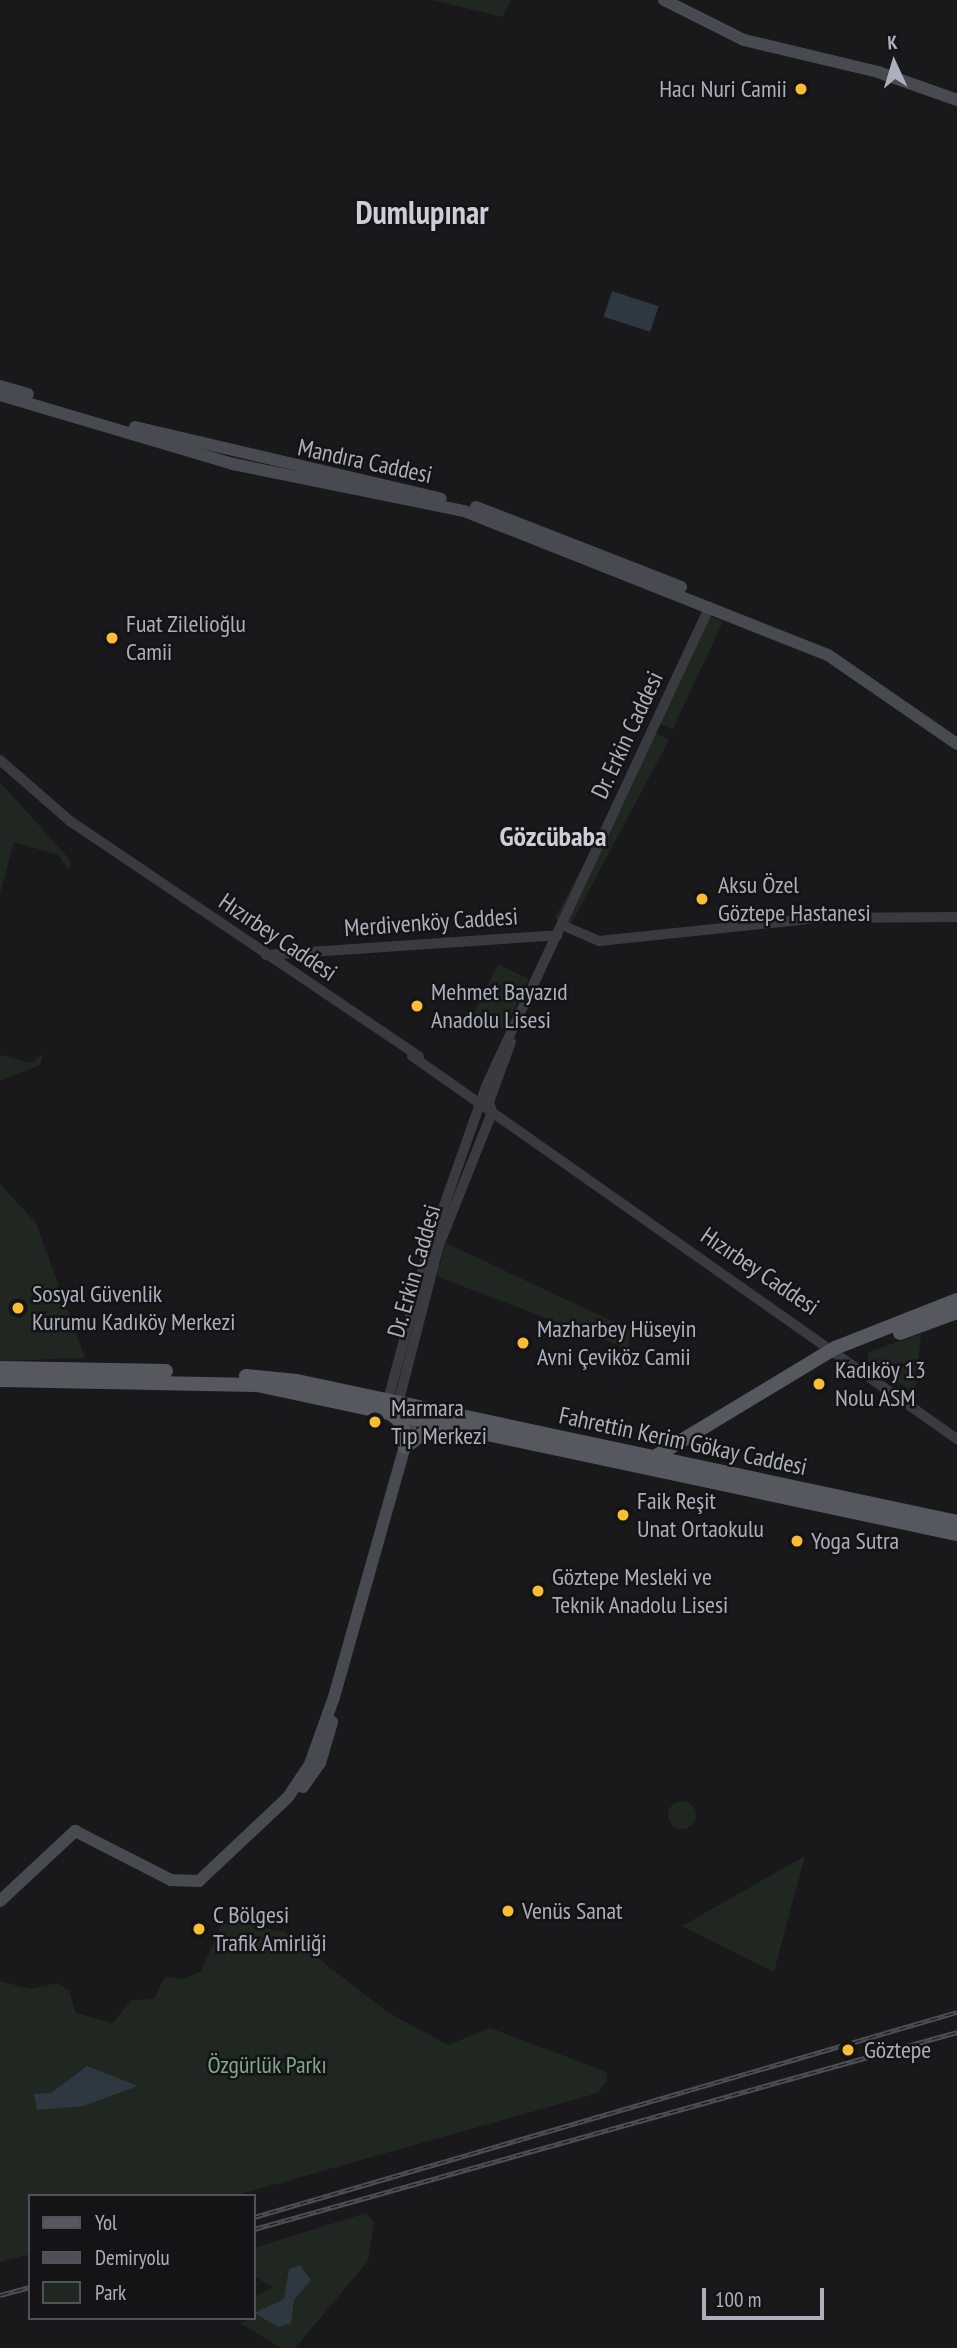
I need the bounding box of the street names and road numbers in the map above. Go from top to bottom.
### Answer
street label: Mandıra Caddesi [295,433,435,489]
street label: Dr. Erkin Caddesi [585,666,669,804]
street label: Hızırbey Caddesi [213,887,343,987]
street label: Merdivenköy Caddesi [343,902,519,942]
street label: Dr. Erkin Caddesi [381,1200,447,1342]
street label: Hızırbey Caddesi [695,1221,825,1321]
street label: Fahrettin Kerim Gökay Caddesi [556,1401,810,1481]

